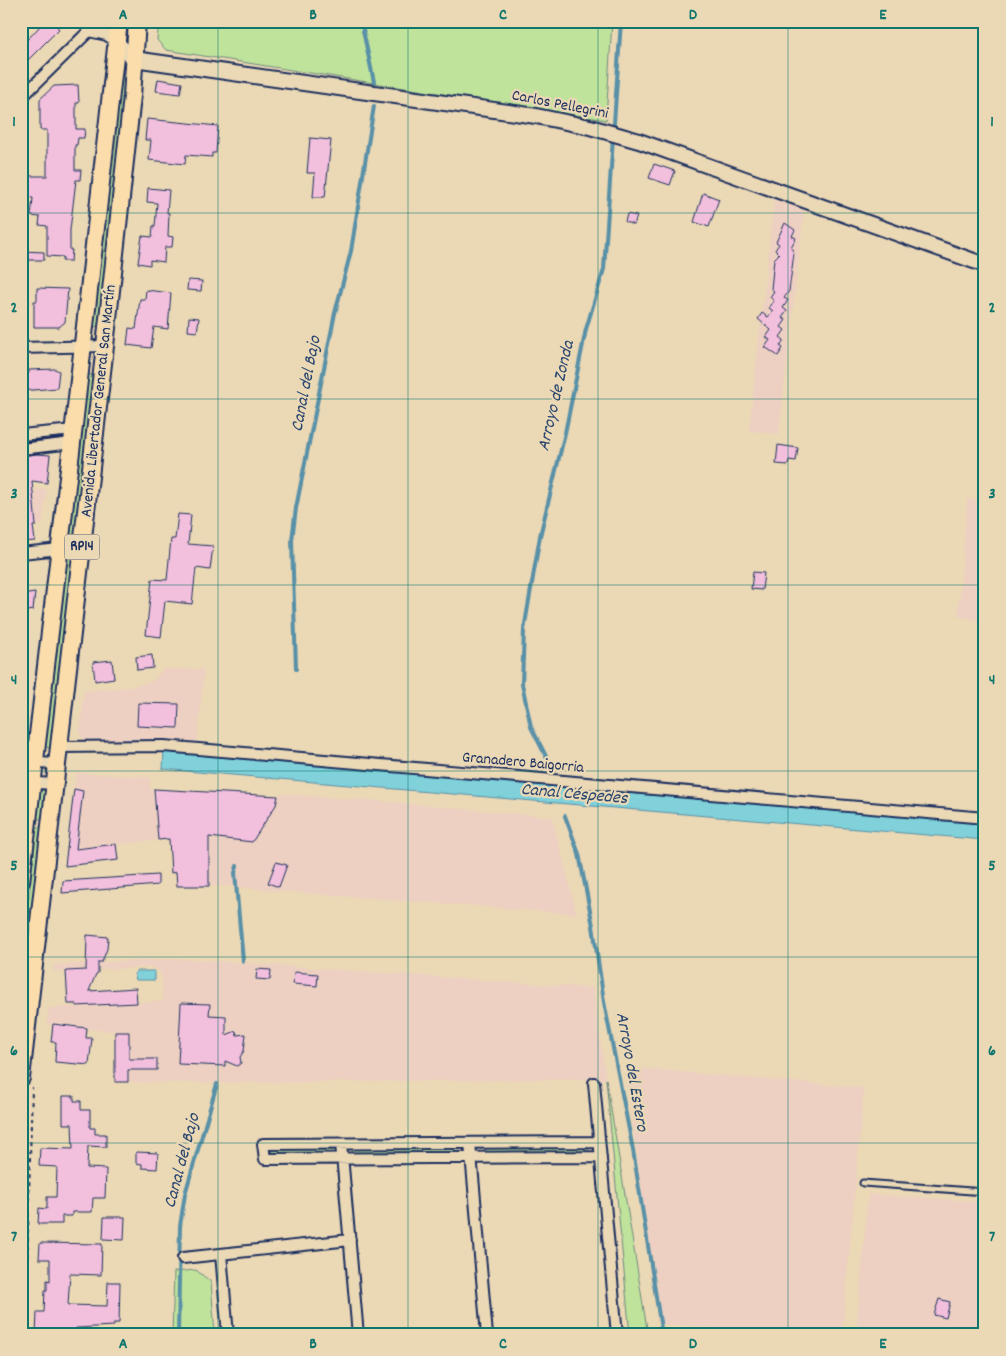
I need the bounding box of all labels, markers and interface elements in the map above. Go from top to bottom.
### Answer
text: A [119,4,128,27]
text: B [309,4,317,27]
text: C [499,4,507,27]
text: D [689,4,698,27]
text: E [879,4,887,27]
street label: Carlos Pellegrini [510,84,610,126]
text: 1 [12,111,16,134]
text: 1 [990,111,994,134]
street label: Avenida Libertador General San Martín [75,284,123,518]
text: 2 [11,297,18,320]
text: 2 [989,297,996,320]
water label: Canal del Bajo [285,333,329,434]
water label: Arroyo de Zonda [532,337,582,453]
text: 3 [10,483,18,506]
text: 3 [988,483,996,506]
road number: RP14 [64,534,100,560]
text: 4 [11,669,17,692]
text: 4 [989,669,995,692]
street label: Granadero Baigorria [461,746,585,780]
water label: Canal Céspedes [520,778,629,812]
text: 5 [10,855,18,878]
text: 5 [988,855,996,878]
water label: Arroyo del Estero [608,1011,654,1134]
text: 6 [10,1040,18,1063]
text: 6 [988,1040,996,1063]
water label: Canal del Bajo [158,1110,208,1211]
text: 7 [11,1226,17,1249]
text: 7 [989,1226,995,1249]
text: A [119,1333,128,1356]
text: B [309,1333,317,1356]
text: C [499,1333,507,1356]
text: D [689,1333,698,1356]
text: E [879,1333,887,1356]

